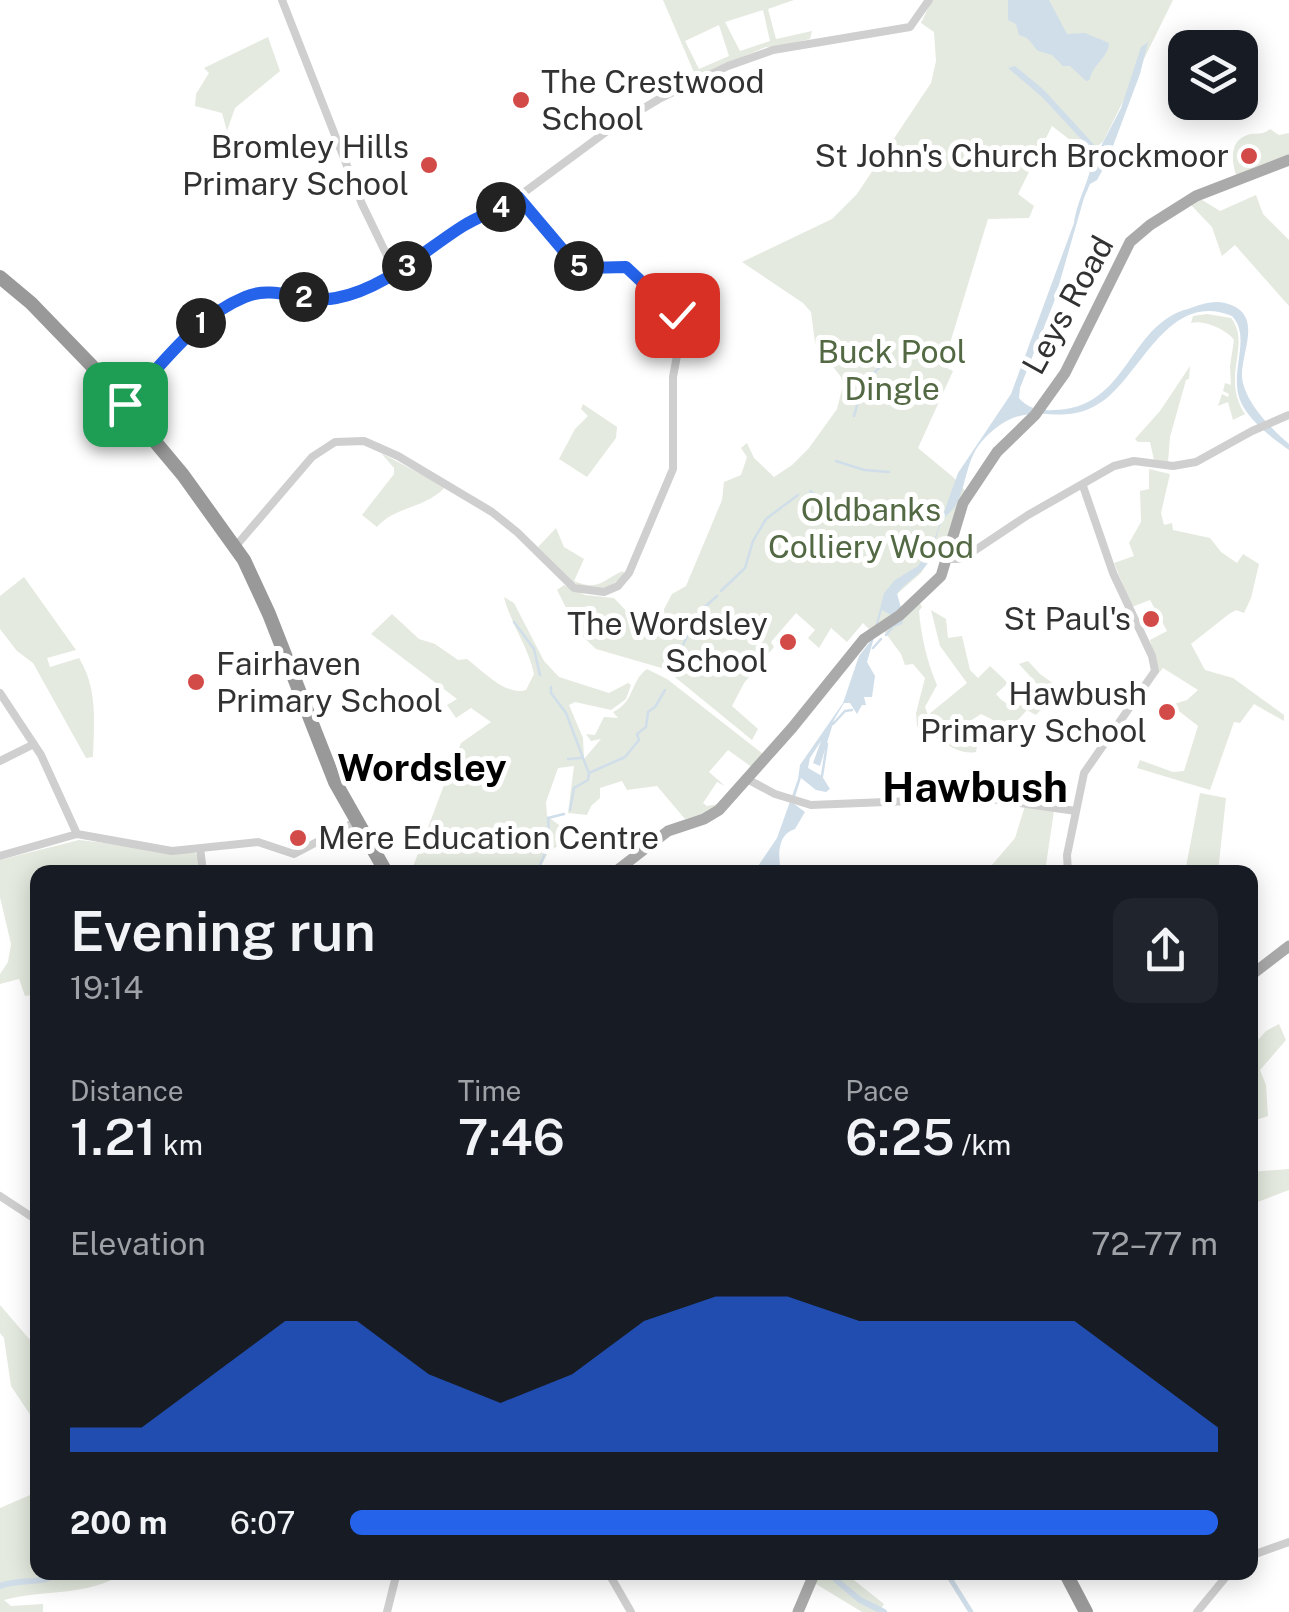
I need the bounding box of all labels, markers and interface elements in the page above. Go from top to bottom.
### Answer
map controls [1168,30,1258,120]
button: layers [1168,30,1258,120]
place label: The Crestwood School [541,63,765,137]
marker: The Crestwood School [510,89,532,111]
place label: Bromley Hills Primary School [182,128,409,202]
place label: St John's Church Brockmoor [815,137,1229,174]
marker: St John's Church Brockmoor [1238,145,1260,167]
marker: Bromley Hills Primary School [418,154,440,176]
pin: 4 [476,182,526,232]
text: 4 [492,190,510,223]
street label: Leys Road [1014,229,1121,380]
pin: 3 [382,241,432,291]
pin: 5 [554,241,604,291]
text: 3 [398,249,416,282]
text: 5 [570,249,588,282]
pin: 2 [279,272,329,322]
pin [635,273,720,358]
text: 2 [295,280,313,313]
icon: check [650,288,705,343]
pin: 1 [176,298,226,348]
text: 1 [195,306,207,339]
park label: Buck Pool Dingle [818,333,966,407]
pin [83,362,168,447]
icon: arrive [98,377,153,432]
park label: Oldbanks Colliery Wood [768,491,974,565]
place label: St Paul's [1003,600,1131,637]
place label: The Wordsley School [567,605,768,679]
marker: St Paul's [1140,608,1162,630]
marker: The Wordsley School [777,631,799,653]
place label: Fairhaven Primary School [216,645,443,719]
marker: Fairhaven Primary School [185,671,207,693]
place label: Hawbush Primary School [920,675,1147,749]
marker: Hawbush Primary School [1156,701,1178,723]
district label: Wordsley [337,745,507,790]
district label: Hawbush [882,762,1068,811]
place label: Mere Education Centre [318,819,659,856]
marker: Mere Education Centre [287,827,309,849]
button: share [1113,898,1218,1003]
text: Evening run [70,899,376,963]
text: 19:14 [70,969,143,1006]
text: Distance [70,1074,184,1107]
text: Time [458,1074,521,1107]
text: Pace [845,1074,909,1107]
text: 1.21 [70,1107,156,1166]
text: 7:46 [458,1107,565,1166]
text: 6:25 [845,1107,955,1166]
text: km [156,1128,203,1161]
text: /km [955,1128,1011,1161]
text: Elevation [70,1225,206,1262]
text: 72–77 m [1091,1225,1218,1262]
text: 200 m [70,1504,167,1541]
text: 6:07 [230,1504,295,1541]

